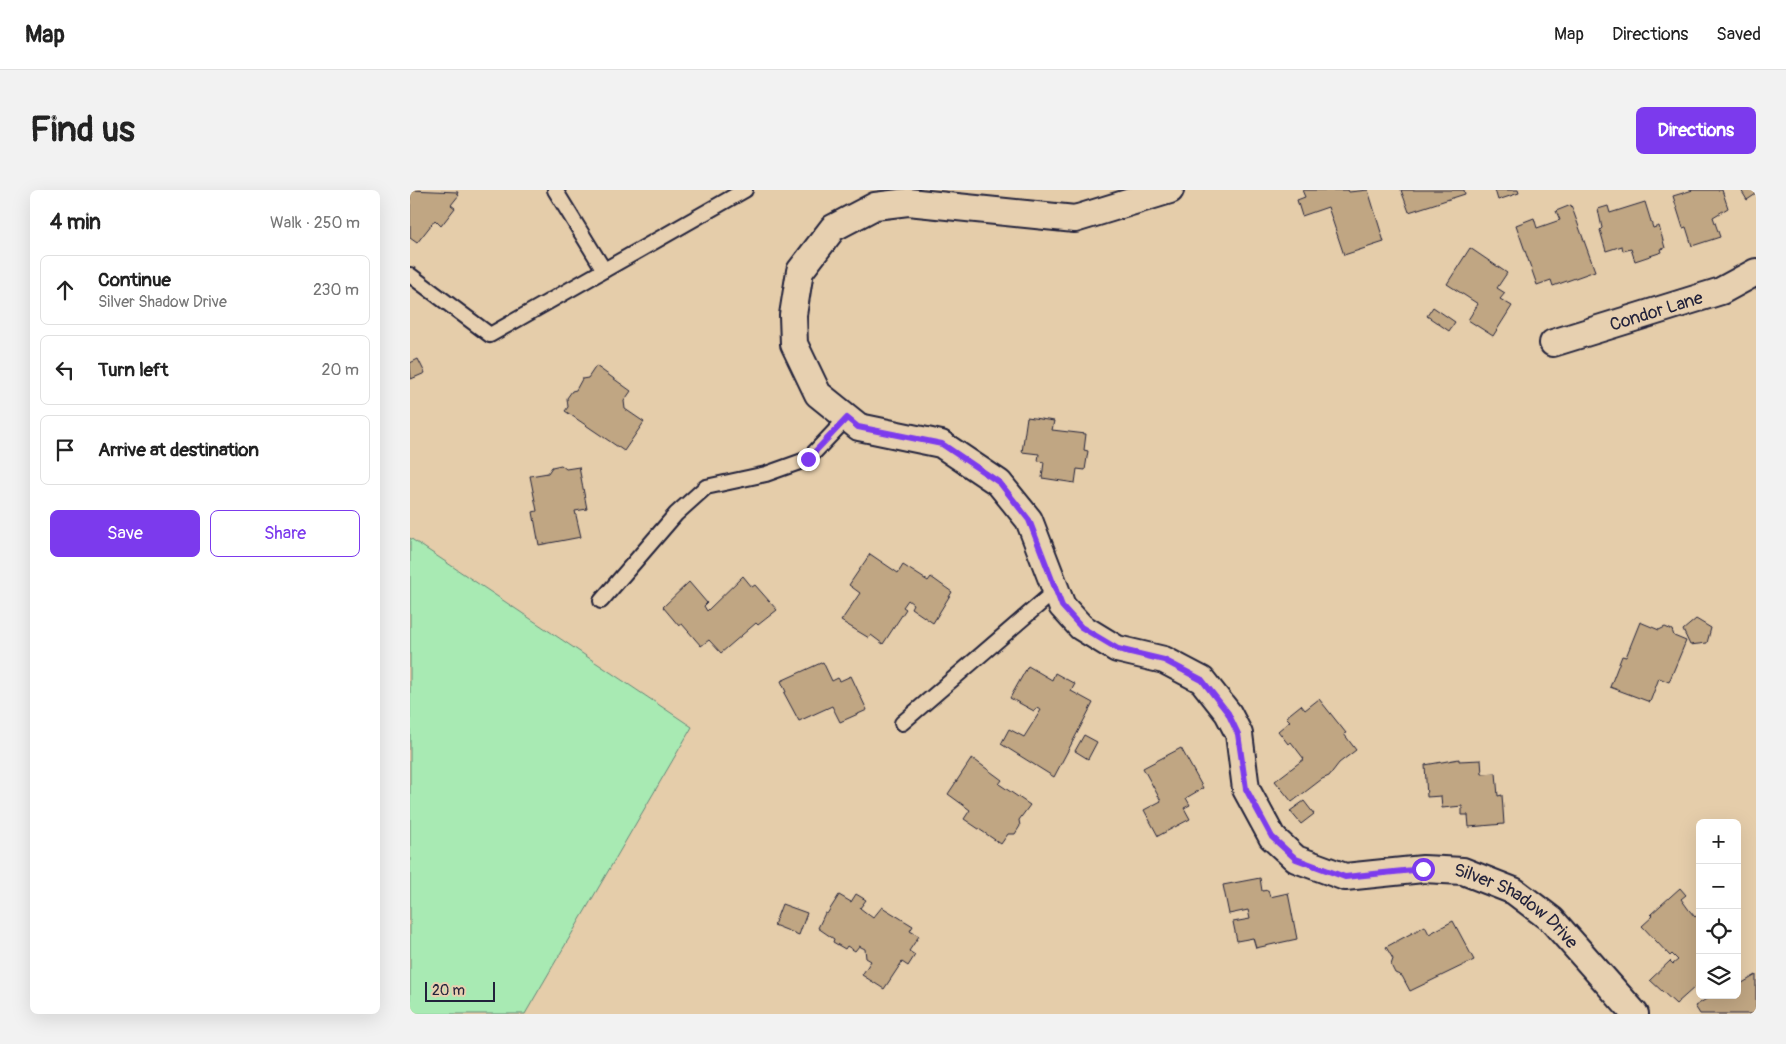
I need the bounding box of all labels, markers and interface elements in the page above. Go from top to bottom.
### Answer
text: Map [25,20,65,49]
text: Map [1554,23,1584,46]
text: Directions [1612,23,1688,46]
text: Saved [1716,23,1761,46]
button: Directions [1636,107,1756,154]
text: Find us [30,108,135,152]
text: 4 min [50,209,101,236]
text: Walk · 250 m [270,213,360,233]
text: Continue [98,268,171,292]
icon: ahead [51,276,79,304]
text: 230 m [313,280,359,300]
street label: Condor Lane [1607,286,1706,336]
text: Silver Shadow Drive [98,292,227,312]
icon: left [51,356,79,384]
text: Turn left [98,358,168,382]
text: 20 m [321,360,359,380]
icon: arrive [51,436,79,464]
text: Arrive at destination [98,438,259,462]
route end [797,448,820,471]
button: Save [50,510,200,557]
button: Share [210,510,360,557]
map controls [1696,819,1741,999]
button: + [1696,819,1741,864]
route start [1412,858,1435,881]
street label: Silver Shadow Drive [1454,859,1583,953]
button: − [1696,864,1741,909]
button: locate [1696,909,1741,954]
button: layers [1696,954,1741,999]
scale bar [425,979,495,1002]
text: 20 m [432,982,465,999]

